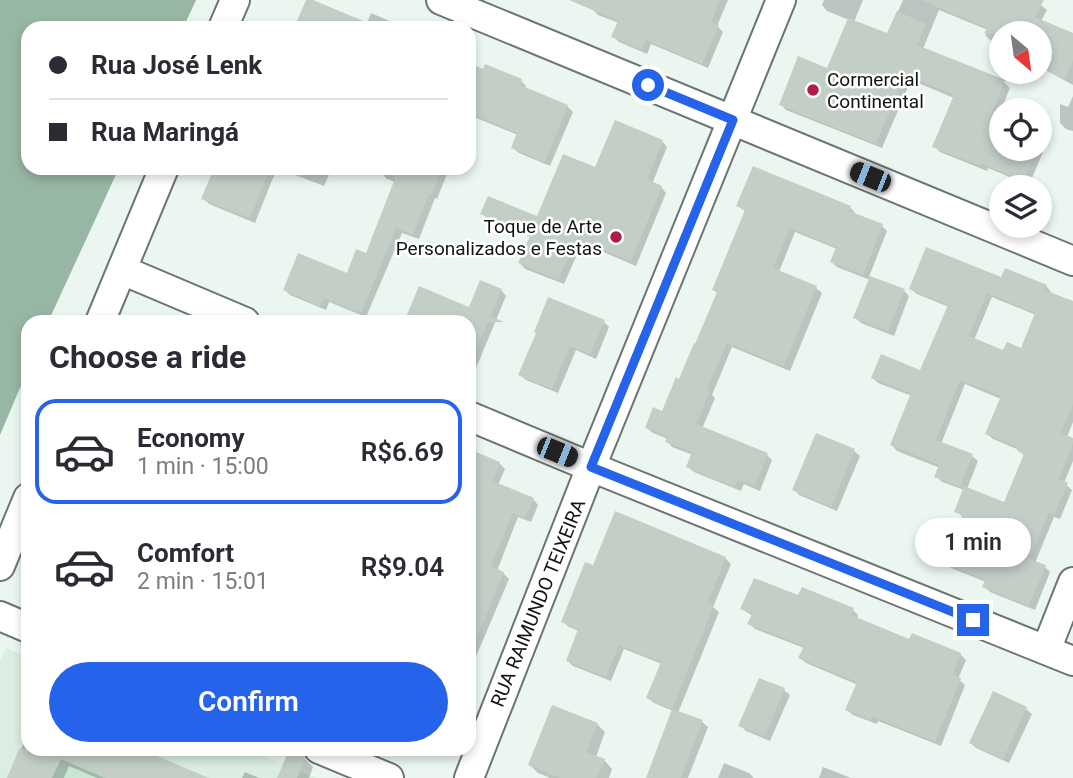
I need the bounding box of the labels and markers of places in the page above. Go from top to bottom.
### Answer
place label: Cormercial Continental [827,68,924,113]
marker: Cormercial Continental [805,82,821,98]
place label: Toque de Arte Personalizados e Festas [396,215,602,260]
marker: Toque de Arte Personalizados e Festas [608,229,624,245]

